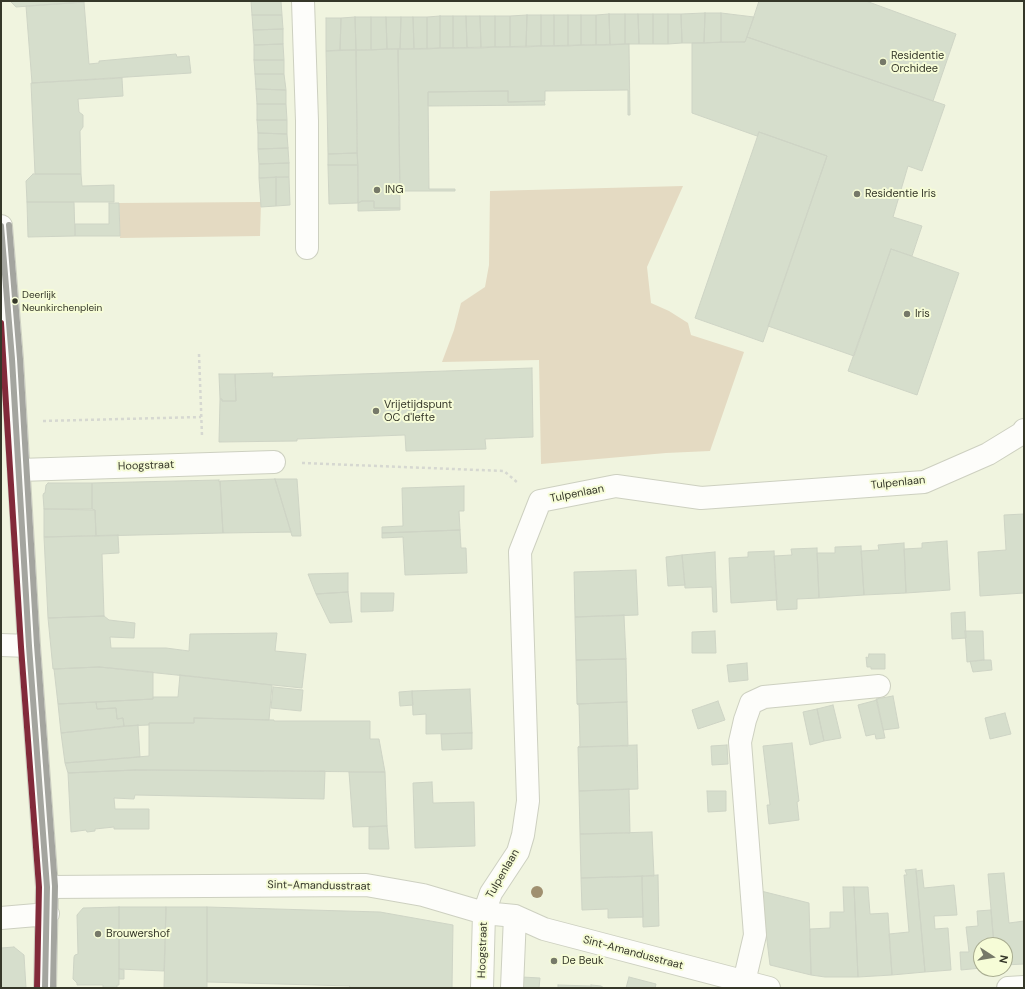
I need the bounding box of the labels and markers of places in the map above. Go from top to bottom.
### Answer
place label: Residentie Orchidee [891,49,944,75]
marker: Residentie Orchidee [878,57,888,67]
place label: ING [385,183,404,197]
marker: ING [372,185,382,195]
place label: Residentie Iris [865,187,936,201]
marker: Residentie Iris [852,189,862,199]
place label: Deerlijk Neunkirchenplein [22,289,102,312]
marker: Deerlijk Neunkirchenplein [10,296,20,306]
place label: Iris [915,307,930,321]
marker: Iris [902,309,912,319]
place label: Vrijetijdspunt OC d'Iefte [384,398,452,424]
marker: Vrijetijdspunt OC d'Iefte [371,406,381,416]
place label: Brouwershof [106,927,170,941]
marker: Brouwershof [93,929,103,939]
place label: De Beuk [562,954,603,968]
marker: De Beuk [549,956,559,966]

